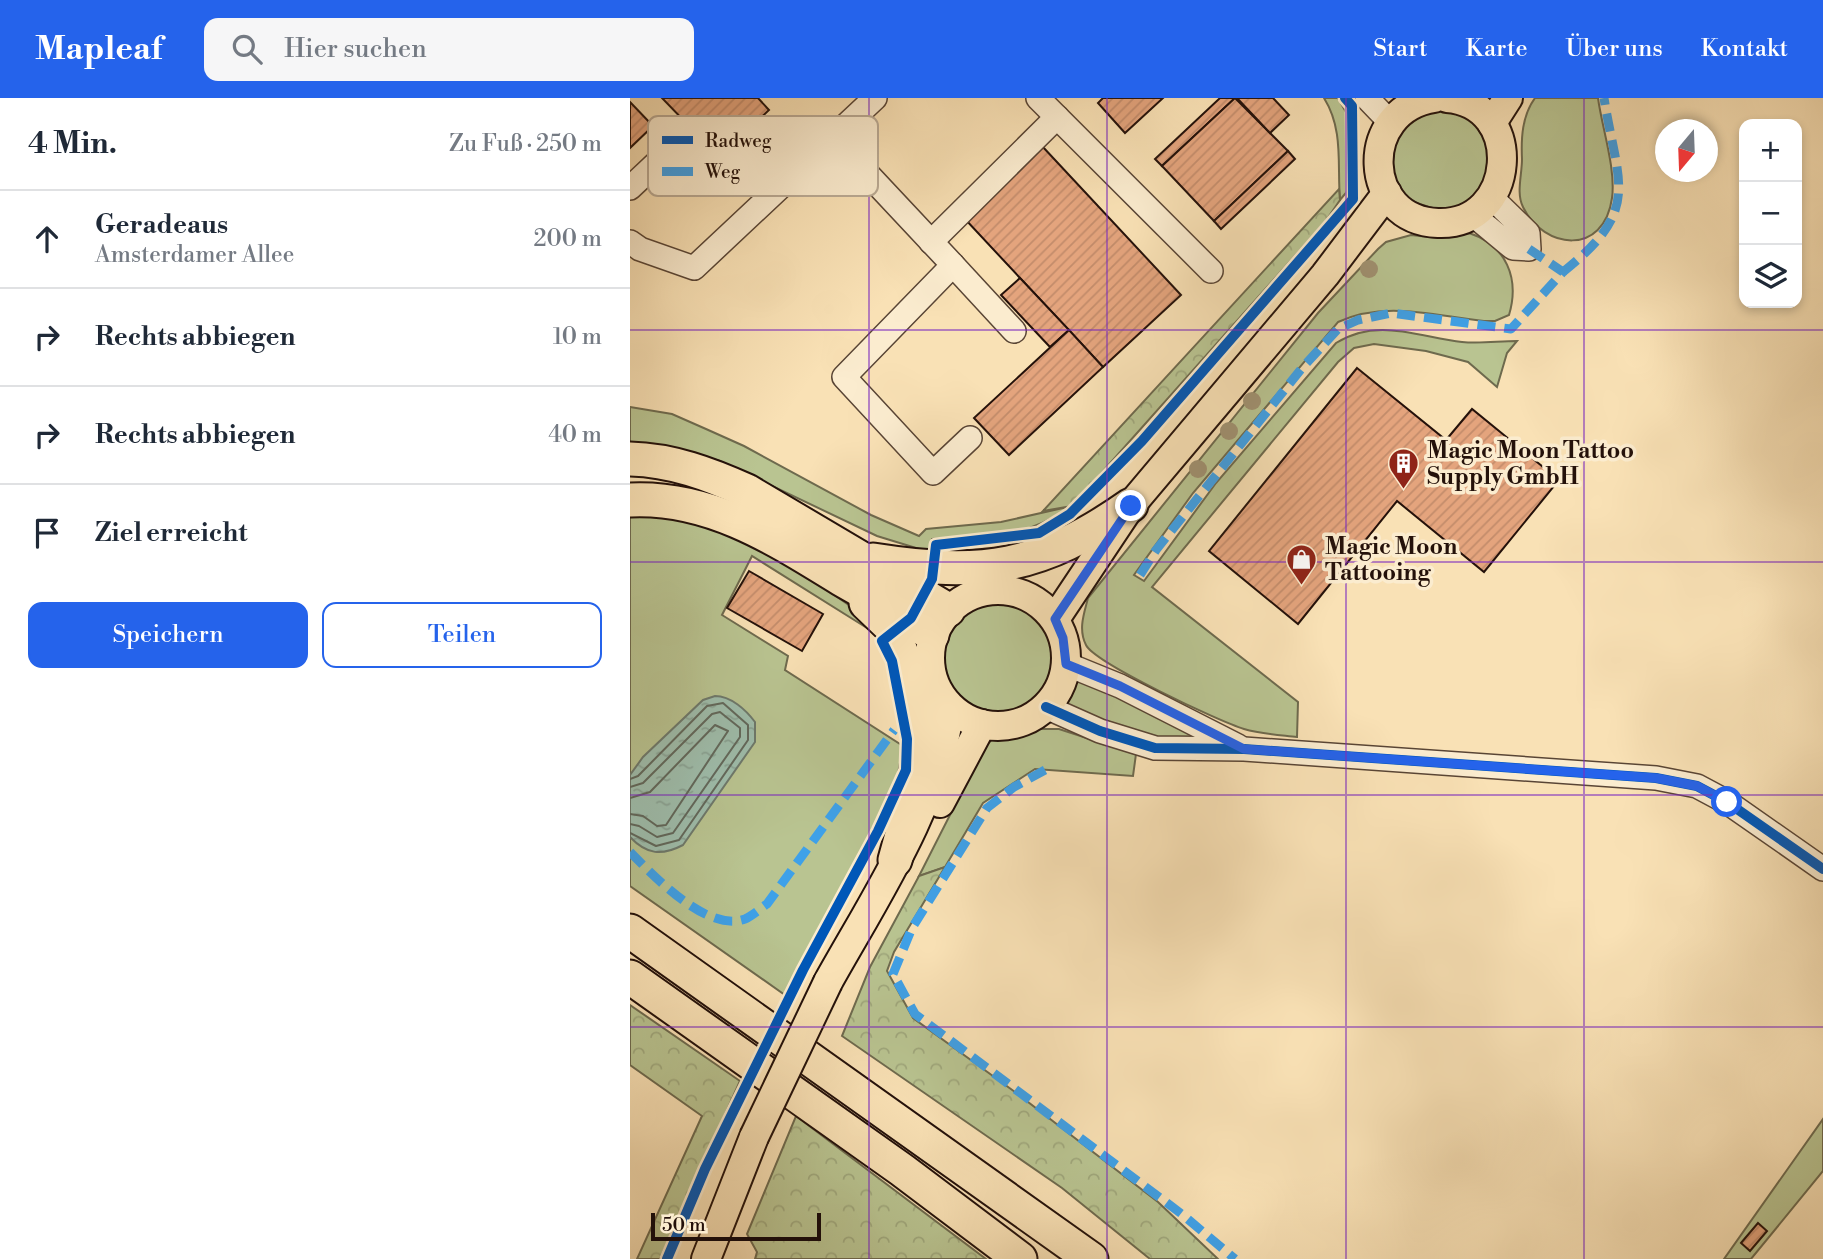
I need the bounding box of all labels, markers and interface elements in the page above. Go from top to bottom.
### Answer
search box [204,18,694,81]
text: Mapleaf [35,29,162,70]
icon: search [228,30,266,68]
text: Hier suchen [284,33,427,65]
text: Start [1373,34,1427,64]
text: Karte [1465,34,1528,64]
text: Über uns [1566,34,1663,64]
text: Kontakt [1701,34,1788,64]
legend [648,116,878,196]
north arrow [1655,119,1718,182]
map controls [1739,119,1802,308]
button: + [1739,119,1802,182]
text: 4 Min. [28,125,117,163]
text: Radweg [705,129,772,153]
text: Zu Fuß · 250 m [449,130,602,158]
text: Weg [704,160,741,184]
button: − [1739,182,1802,245]
text: Geradeaus [95,209,228,241]
icon: ahead [28,220,66,258]
text: 200 m [534,225,602,253]
text: Amsterdamer Allee [95,241,294,269]
button: layers [1739,245,1802,308]
icon: right [28,318,66,356]
text: Rechts abbiegen [95,321,295,353]
text: 10 m [553,323,602,351]
icon: right [28,416,66,454]
text: Rechts abbiegen [95,419,295,451]
text: 40 m [548,421,602,449]
place label: Magic Moon Tattoo Supply GmbH [1427,437,1634,491]
building icon: Magic Moon Tattoo Supply GmbH [1387,447,1421,491]
route end [1115,490,1146,521]
icon: arrive [28,514,66,552]
text: Ziel erreicht [95,517,247,549]
place label: Magic Moon Tattooing [1325,533,1457,587]
shop icon: Magic Moon Tattooing [1285,543,1319,587]
button: Speichern [28,602,308,668]
button: Teilen [322,602,602,668]
route start [1711,786,1742,817]
scale bar [651,1210,821,1242]
text: 50 m [662,1213,706,1237]

